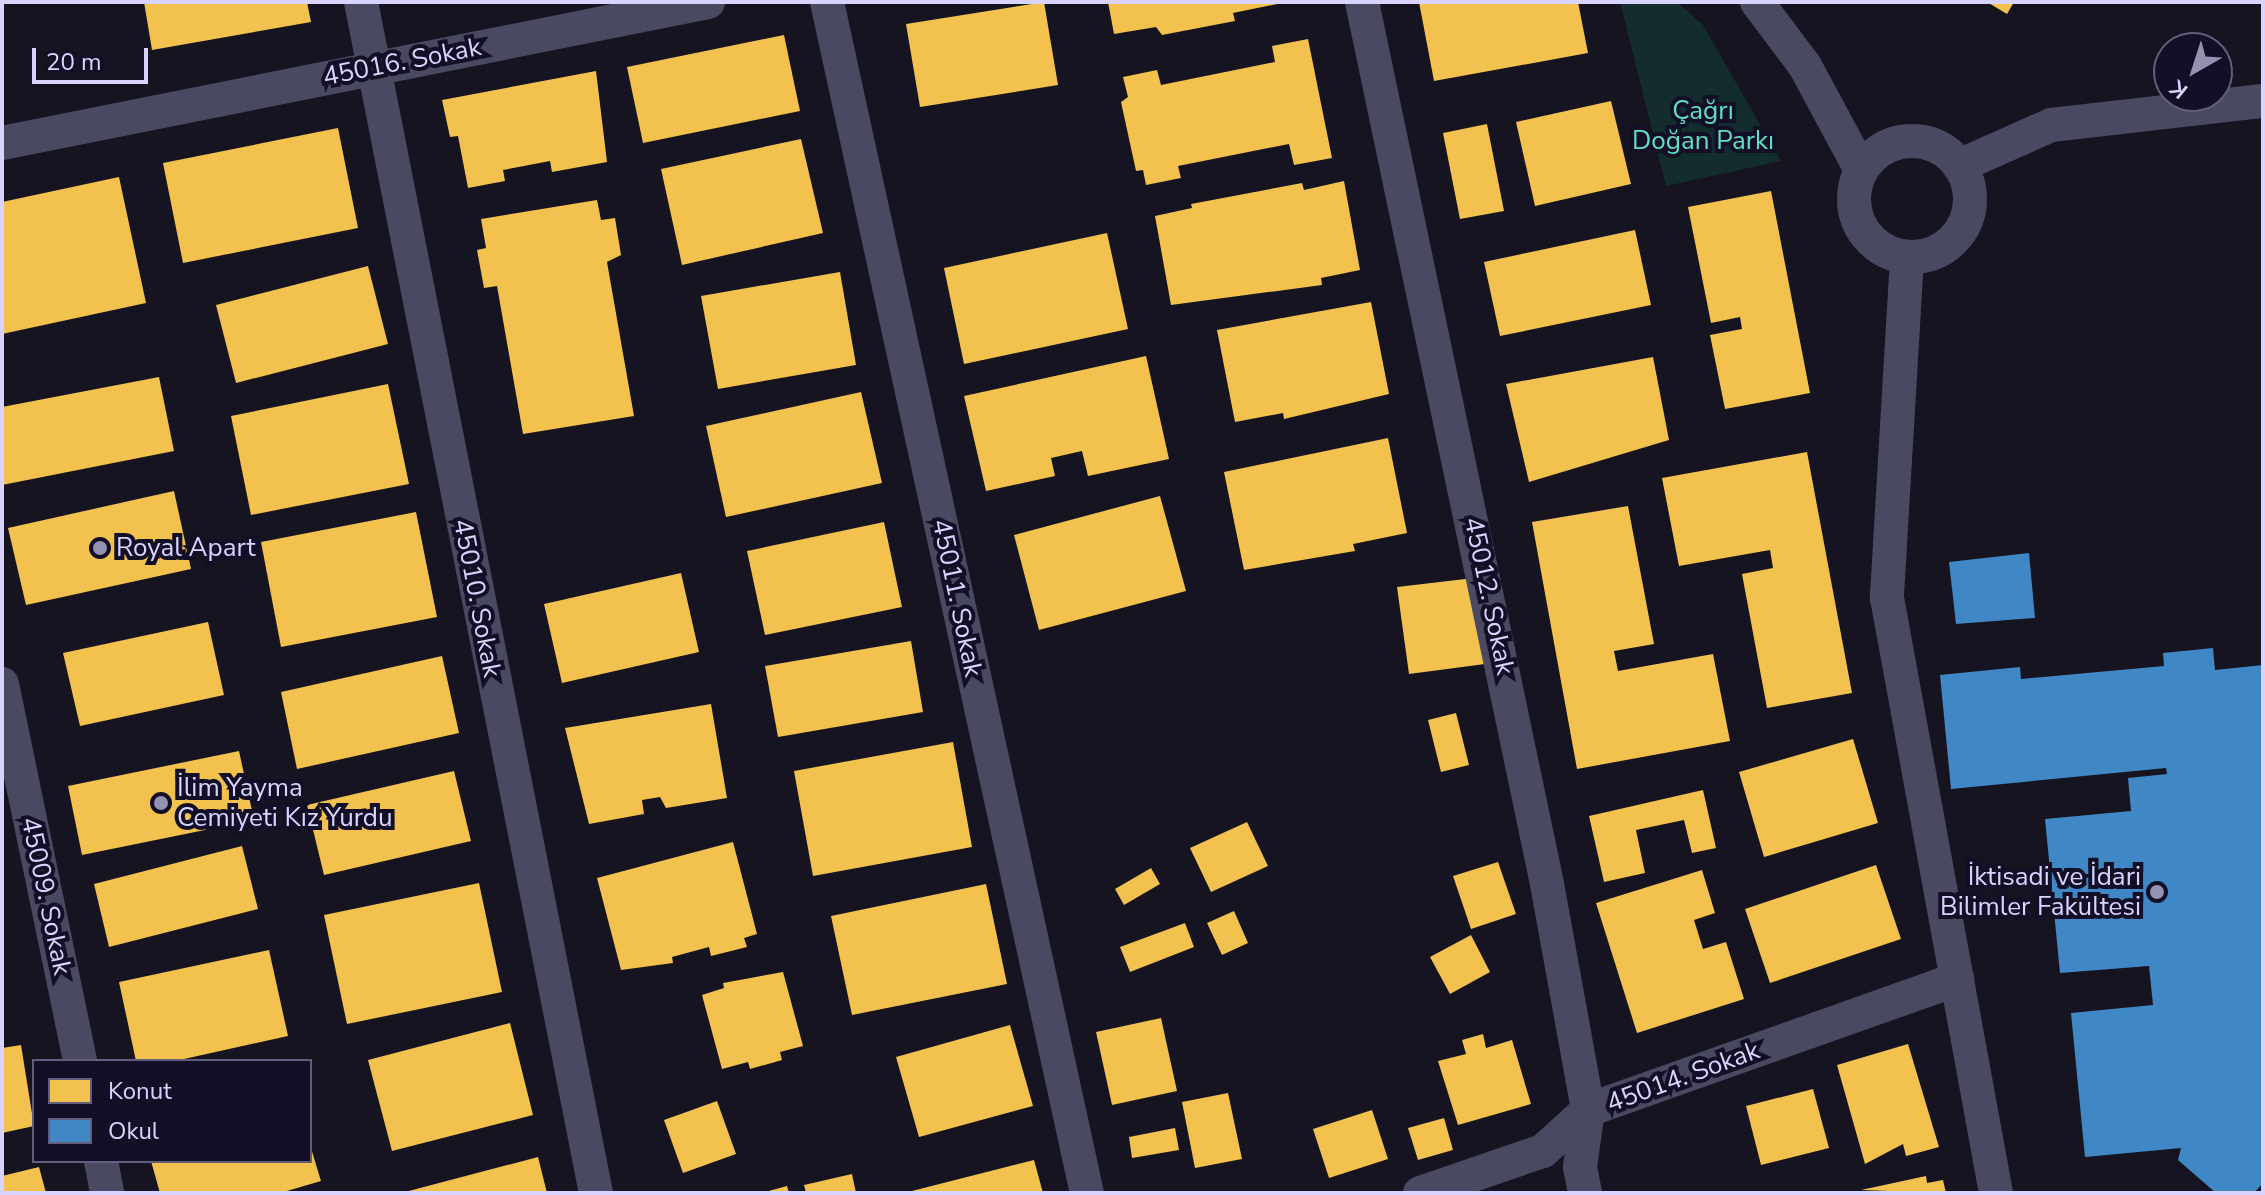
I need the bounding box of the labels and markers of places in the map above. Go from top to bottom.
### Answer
place label: Royal Apart [116,532,256,564]
marker: Royal Apart [91,539,109,557]
place label: İlim Yayma Cemiyeti Kız Yurdu [177,772,393,834]
marker: İlim Yayma Cemiyeti Kız Yurdu [152,794,170,812]
place label: İktisadi ve İdari Bilimler Fakültesi [1940,861,2141,922]
marker: İktisadi ve İdari Bilimler Fakültesi [2148,883,2166,901]

